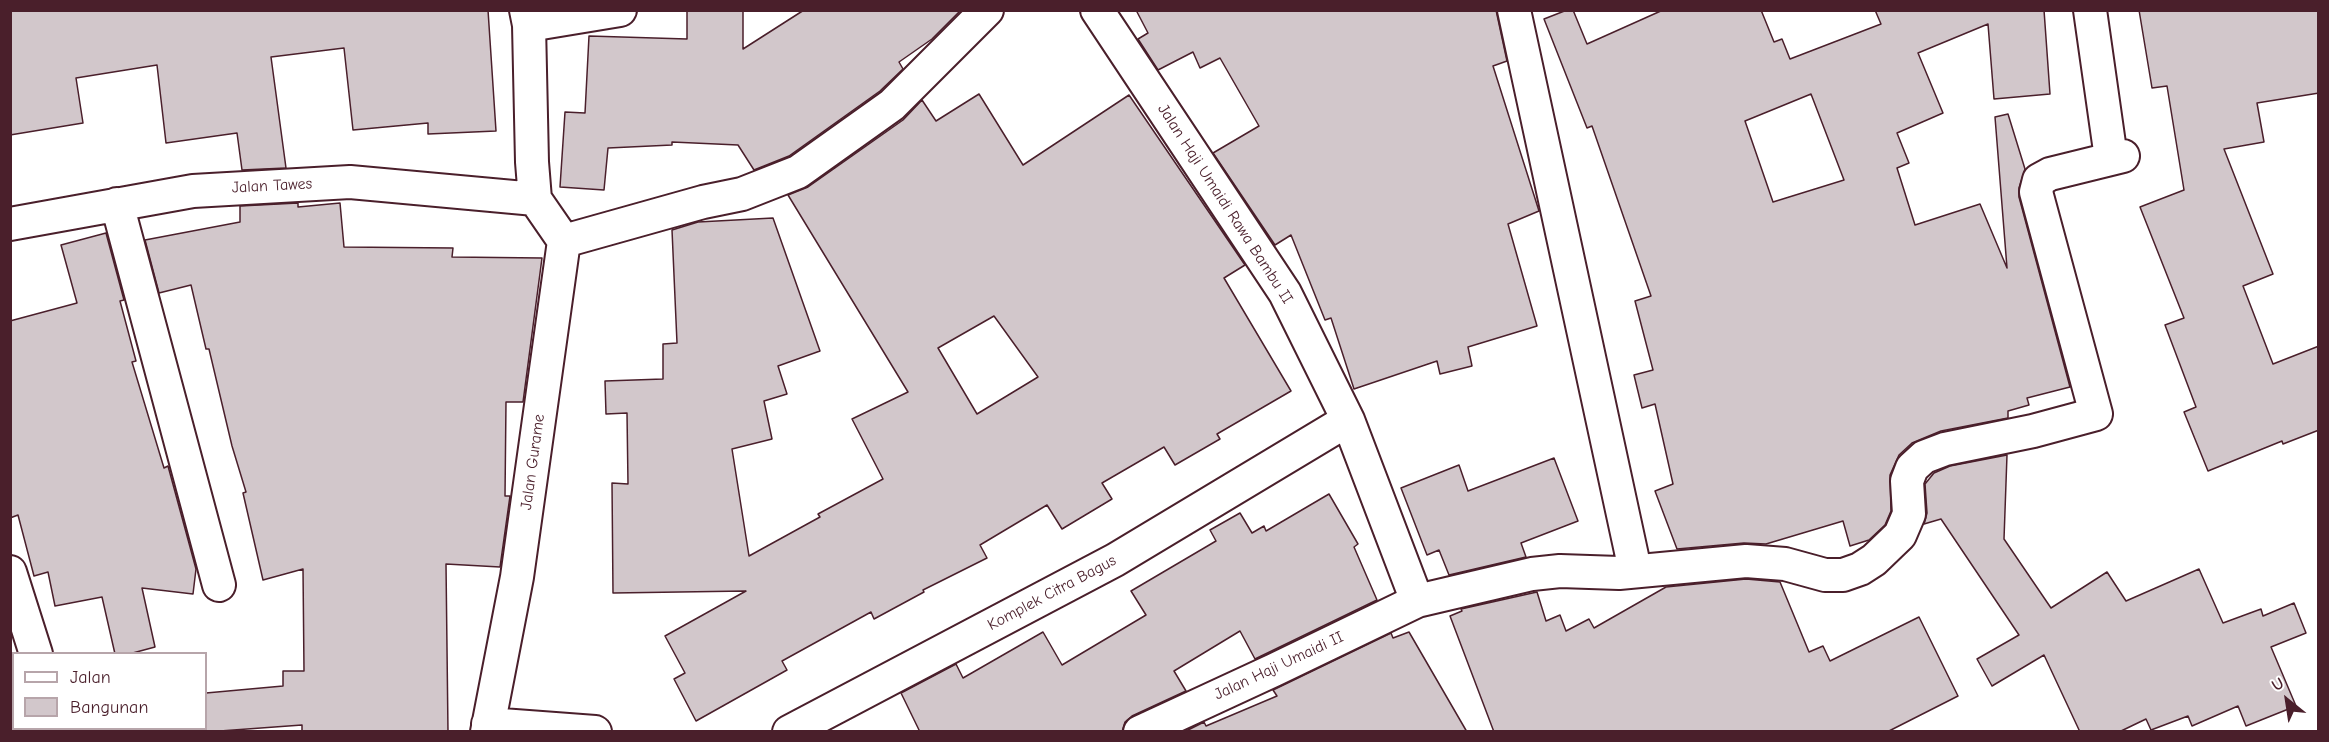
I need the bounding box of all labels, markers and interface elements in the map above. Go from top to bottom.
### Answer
street label: Jalan Haji Umaidi Rawa Bambu II [1153,101,1297,307]
street label: Jalan Tawes [231,174,313,198]
street label: Jalan Gurame [517,413,549,511]
street label: Komplek Citra Bagus [984,551,1120,635]
street label: Jalan Haji Umaidi II [1211,628,1347,704]
legend [12,652,207,730]
text: Jalan [70,667,111,688]
north arrow [2257,670,2317,730]
text: U [2269,674,2287,695]
text: Bangunan [70,697,148,718]

